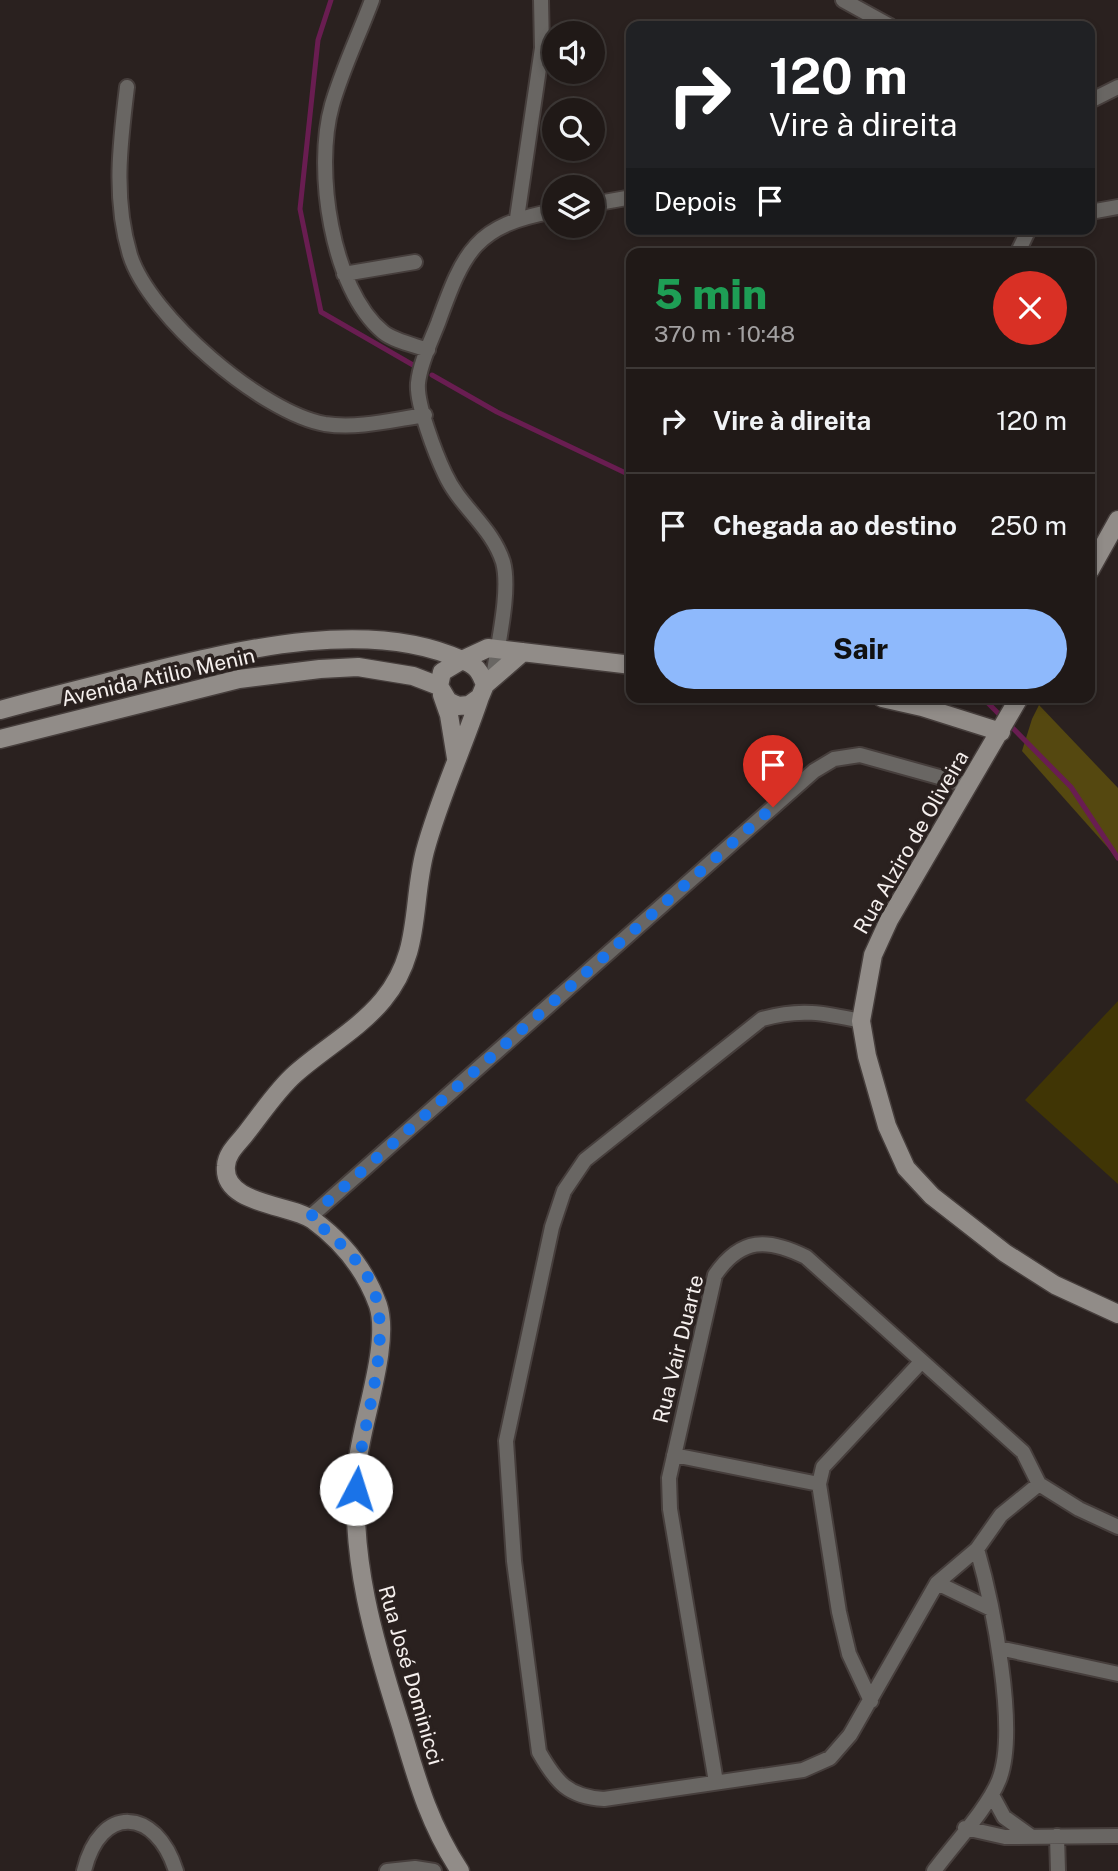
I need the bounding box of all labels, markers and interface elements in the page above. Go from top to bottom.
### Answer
map controls [542,21,605,238]
button: sound [542,21,605,84]
text: 120 m [769,47,908,105]
icon: right [654,49,745,140]
button: search [542,98,605,161]
text: Vire à direita [769,106,957,143]
button: layers [542,175,605,238]
icon: arrive [751,182,789,220]
text: Depois [654,186,737,217]
text: 5 min [654,269,767,318]
button: close [993,271,1067,345]
text: 370 m · 10:48 [654,320,795,347]
icon: right [654,402,692,440]
text: Vire à direita [713,405,871,436]
text: 120 m [996,405,1067,436]
icon: arrive [654,507,692,545]
text: Chegada ao destino [713,510,957,541]
text: 250 m [990,510,1067,541]
button: Sair [654,609,1067,689]
street label: Avenida Atilio Menin [59,643,257,711]
pin [743,735,803,807]
icon: arrive [754,746,792,784]
street label: Rua Alziro de Oliveira [848,746,974,938]
street label: Rua Vair Duarte [647,1272,709,1426]
position arrow [319,1452,393,1526]
street label: Rua José Dominicci [373,1582,449,1768]

